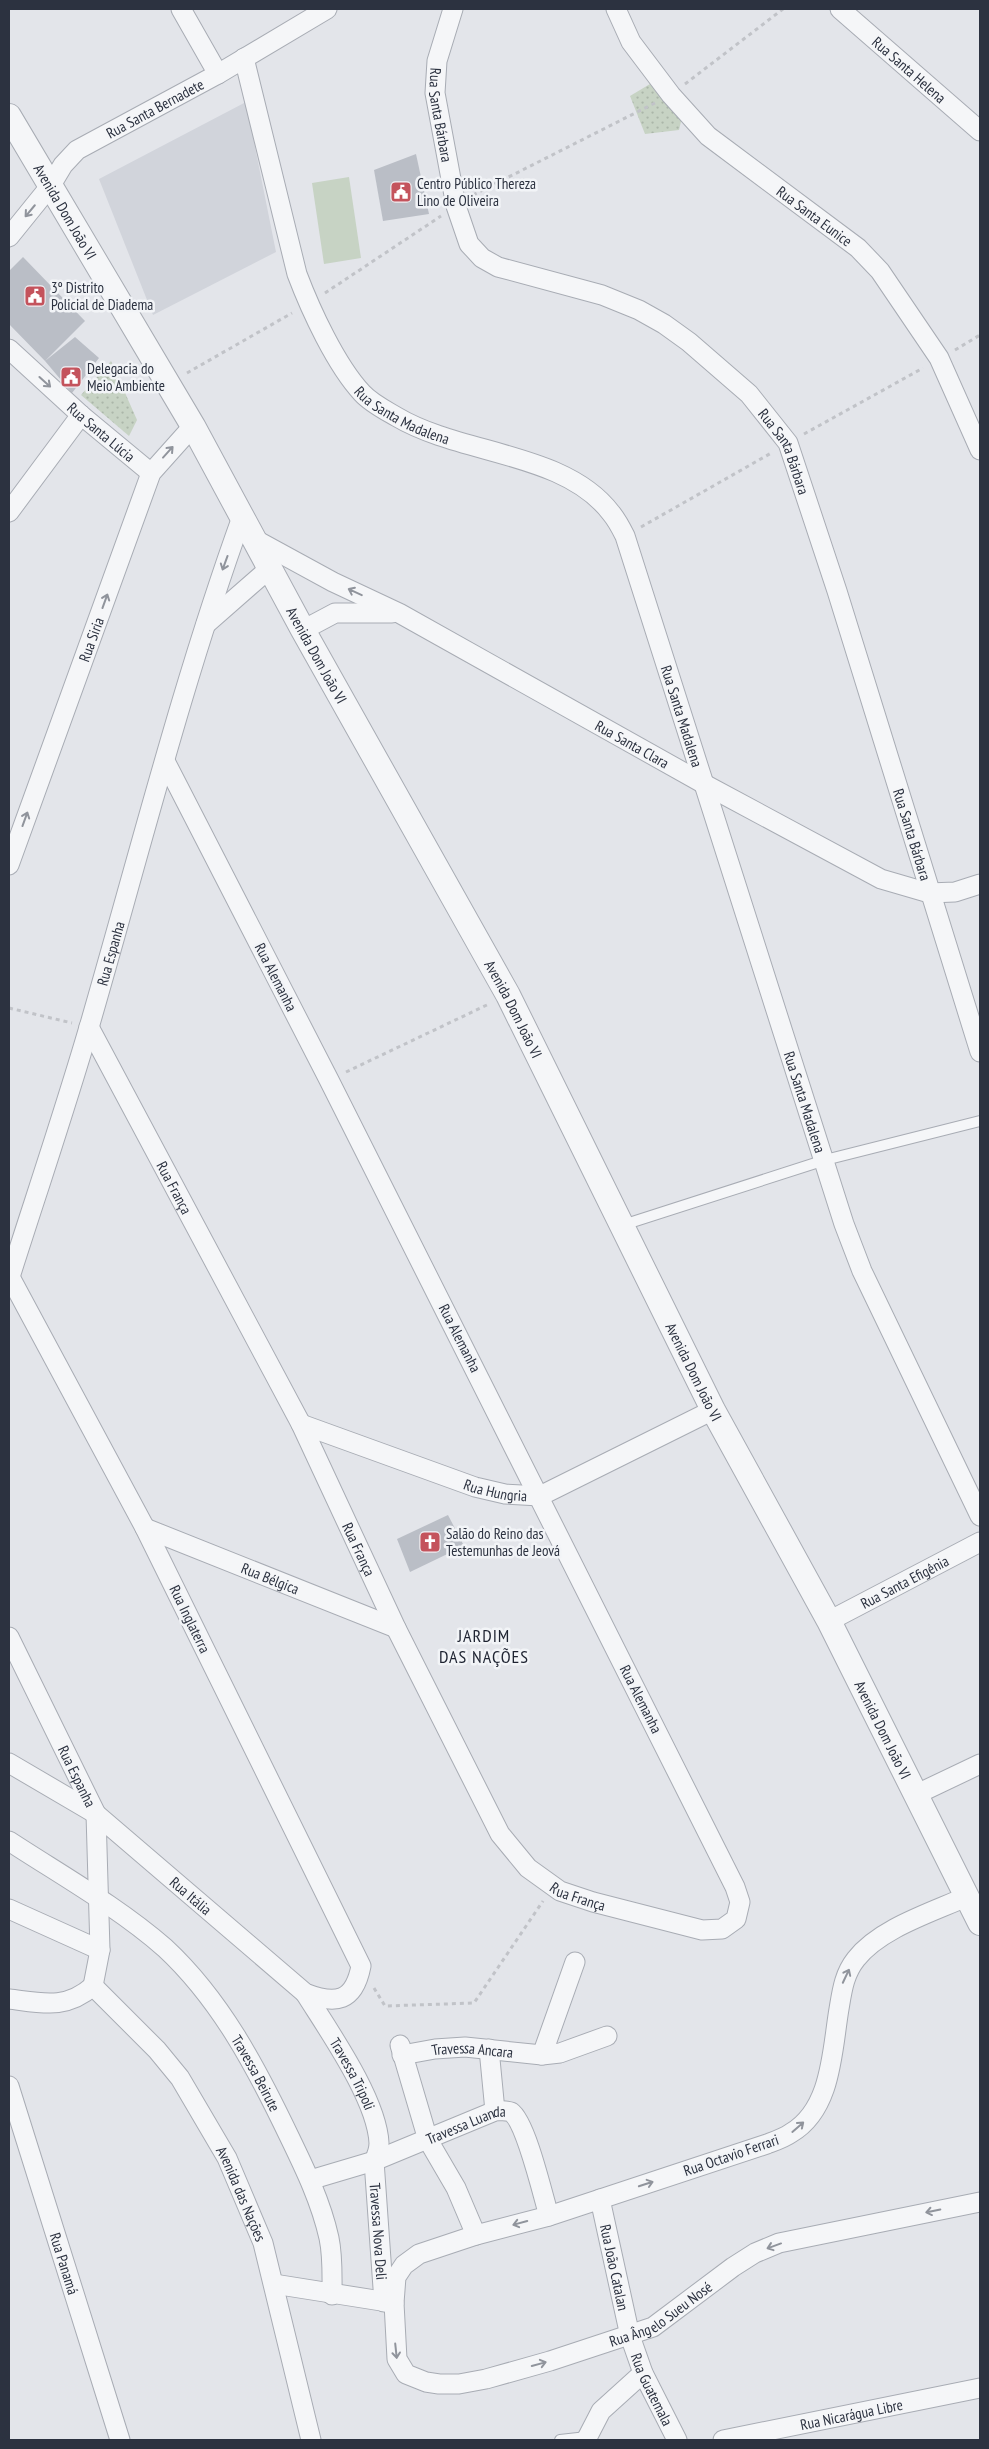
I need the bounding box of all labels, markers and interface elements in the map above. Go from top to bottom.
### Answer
street label: Rua Santa Helena [868,32,950,107]
street label: Rua Santa Bárbara [425,67,457,164]
street label: Rua Santa Bernadete [103,74,207,142]
street label: Avenida Dom João VI [30,160,101,263]
place label: Centro Público Thereza Lino de Oliveira [417,174,536,210]
public building icon: Centro Público Thereza Lino de Oliveira [389,180,413,204]
street label: Rua Santa Eunice [773,181,856,250]
one-way arrow [25,204,36,217]
place label: 3º Distrito Policial de Diadema [51,278,153,314]
public building icon: 3º Distrito Policial de Diadema [23,284,47,308]
place label: Delegacia do Meio Ambiente [87,359,165,395]
public building icon: Delegacia do Meio Ambiente [59,365,83,389]
one-way arrow [38,376,51,388]
street label: Rua Santa Madalena [351,382,452,448]
street label: Rua Santa Lúcia [64,398,139,465]
street label: Rua Santa Bárbara [755,404,814,497]
one-way arrow [162,446,174,459]
one-way arrow [220,555,229,570]
one-way arrow [347,587,362,597]
one-way arrow [101,593,110,609]
street label: Avenida Dom João VI [283,603,352,707]
street label: Rua Siria [74,614,108,664]
street label: Rua Santa Madalena [657,663,707,769]
street label: Rua Santa Clara [592,715,673,772]
street label: Rua Santa Bárbara [889,786,936,883]
one-way arrow [21,812,30,827]
street label: Rua Espanha [92,919,128,988]
street label: Rua Alemanha [251,940,301,1014]
street label: Avenida Dom João VI [481,957,547,1061]
street label: Rua Santa Madalena [780,1049,830,1155]
street label: Rua França [153,1158,197,1217]
street label: Rua Alemanha [435,1301,485,1375]
street label: Avenida Dom João VI [662,1319,727,1424]
street label: Rua Hungria [461,1474,528,1505]
street label: Rua França [339,1519,380,1579]
place label: Salão do Reino das Testemunhas de Jeová [446,1524,560,1560]
church icon: Salão do Reino das Testemunhas de Jeová [418,1530,442,1554]
street label: Rua Santa Efigênia [857,1551,952,1612]
street label: Rua Bélgica [239,1558,302,1598]
street label: Rua Inglaterra [165,1582,215,1656]
district label: JARDIM DAS NAÇÕES [439,1624,529,1668]
street label: Rua Alemanha [616,1662,666,1736]
street label: Avenida Dom João VI [851,1677,916,1782]
street label: Rua Espanha [54,1742,101,1810]
street label: Rua Itália [166,1872,216,1919]
street label: Rua França [546,1877,607,1914]
one-way arrow [842,1969,852,1984]
street label: Travessa Beirute [228,2031,285,2114]
street label: Travessa Tripoli [326,2034,380,2112]
street label: Travessa Ancara [430,2037,514,2061]
street label: Travessa Luanda [423,2101,506,2148]
one-way arrow [791,2122,804,2133]
street label: Rua Octavio Ferrari [681,2130,781,2180]
street label: Avenida das Nações [212,2142,271,2244]
one-way arrow [638,2178,654,2188]
street label: Travessa Nova Deli [366,2182,392,2280]
one-way arrow [925,2207,941,2217]
one-way arrow [513,2219,529,2229]
street label: Rua João Catalan [596,2223,634,2312]
street label: Rua Panamá [46,2230,83,2297]
one-way arrow [767,2242,782,2251]
street label: Rua Ângelo Sueu Nosé [607,2277,716,2350]
one-way arrow [391,2343,401,2359]
street label: Rua Guatemala [627,2350,678,2429]
one-way arrow [530,2359,546,2369]
street label: Rua Nicarágua Libre [798,2394,904,2434]

